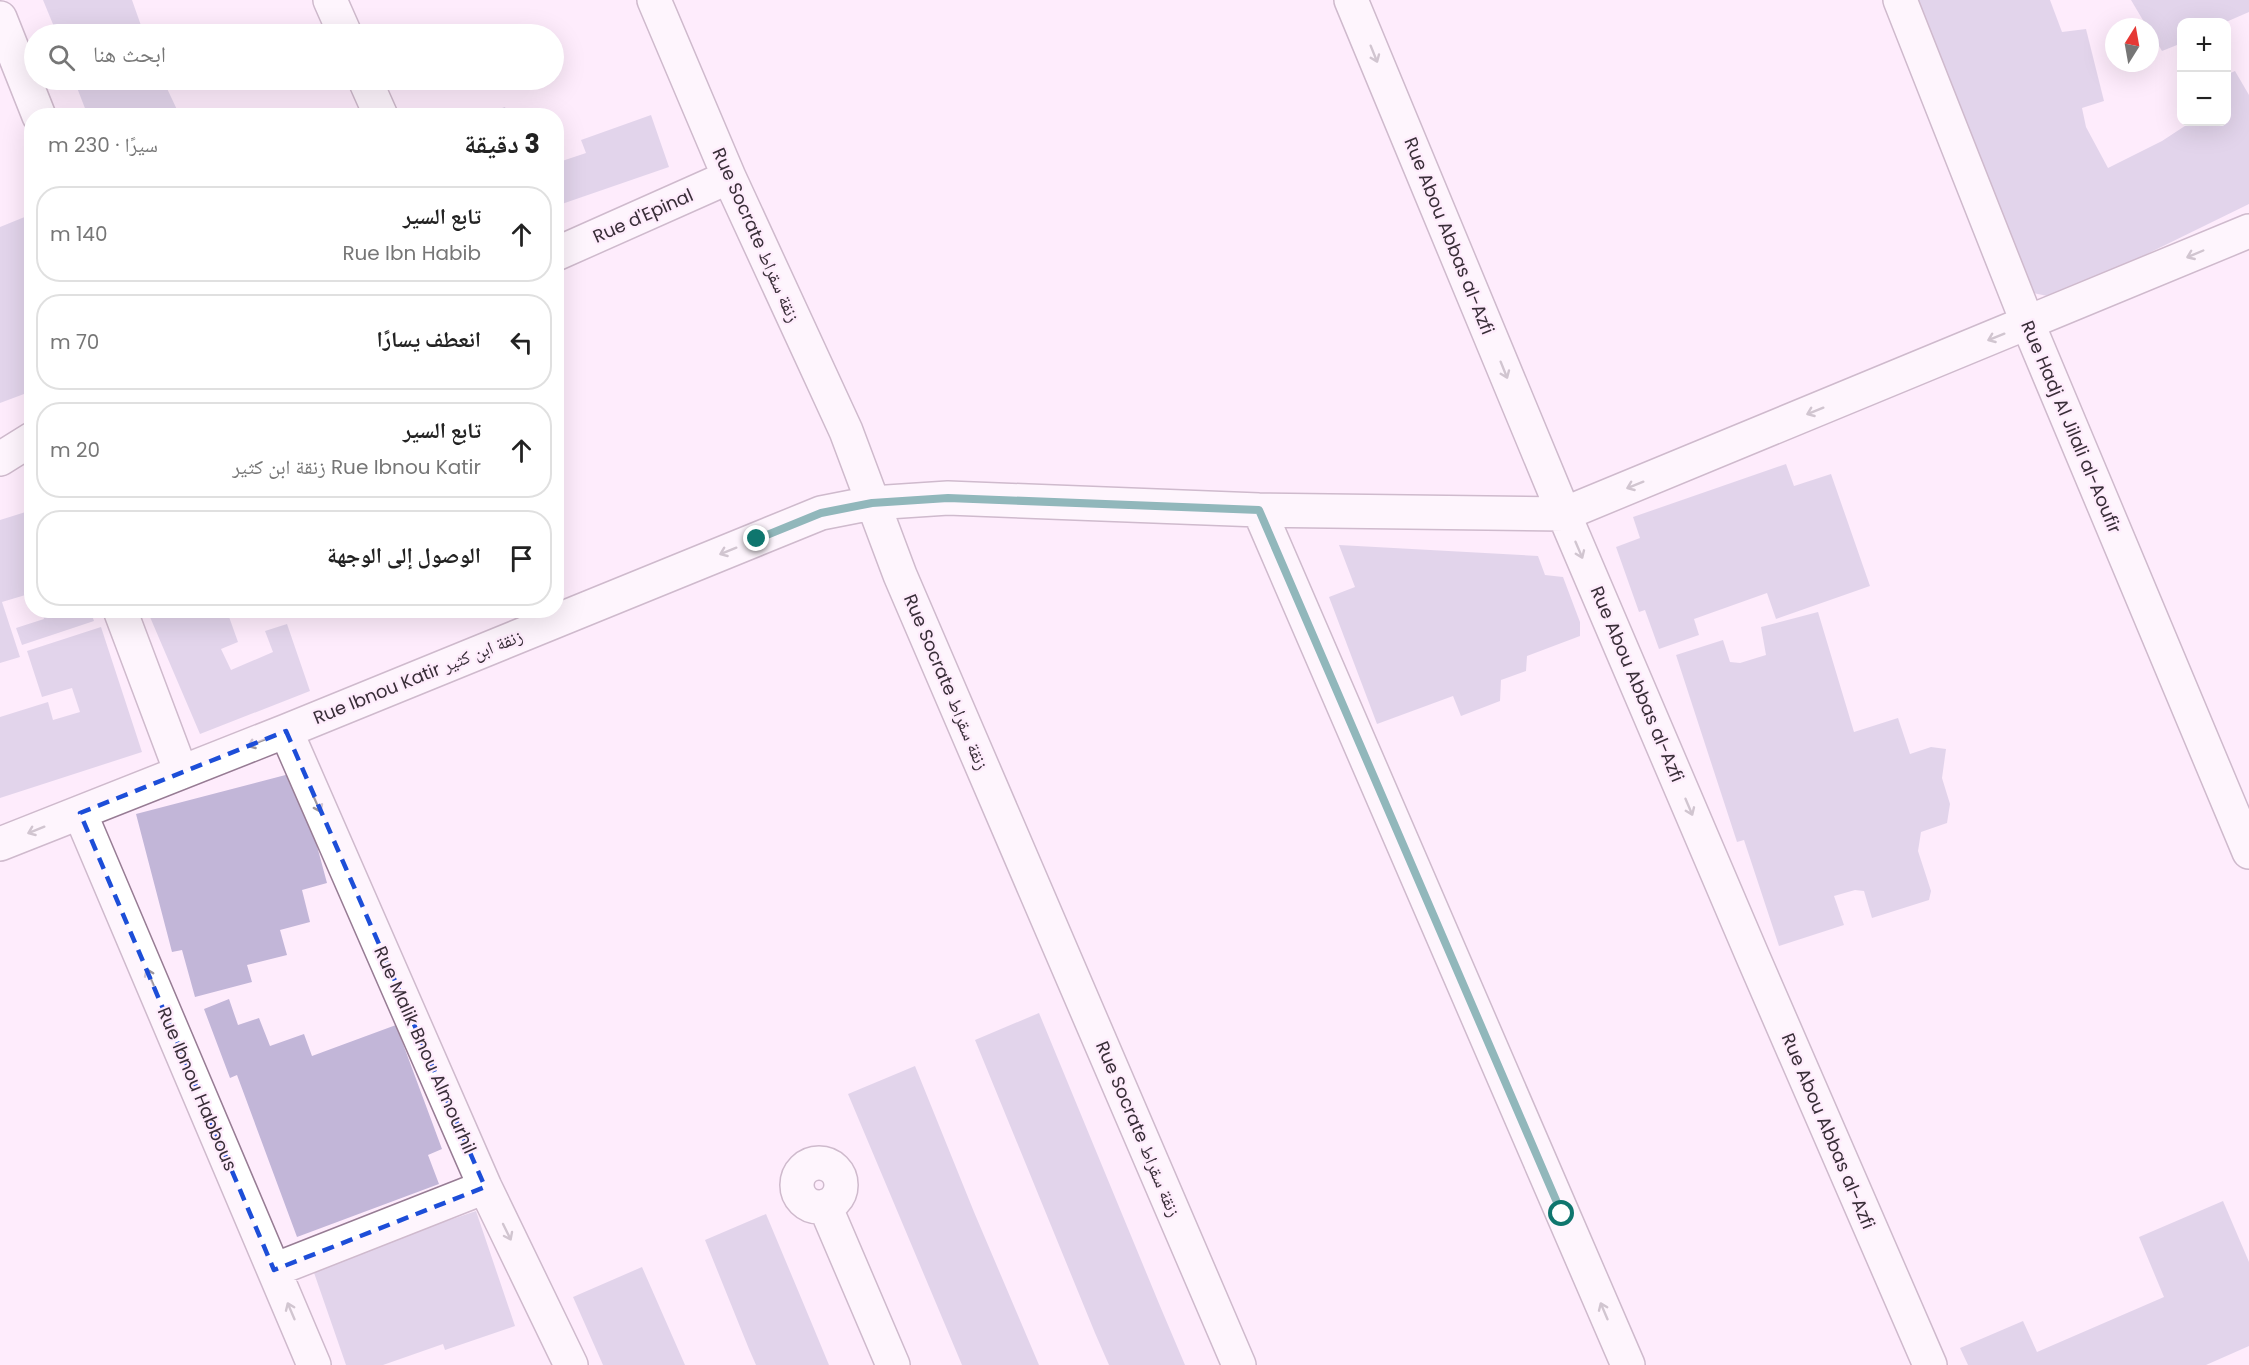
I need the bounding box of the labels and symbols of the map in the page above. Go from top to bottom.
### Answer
north arrow [2105,18,2159,72]
one-way arrow [1369,44,1380,63]
street label: Rue Abou Abbas al-Azfi [1398,133,1501,338]
street label: Rue Socrate زنقة سقراط [707,143,806,326]
street label: Rue d'Epinal [589,182,697,249]
one-way arrow [2186,249,2205,260]
street label: Rue Hadj Al Jilali al-Aoufir [2015,317,2128,537]
one-way arrow [1987,332,2006,343]
one-way arrow [1499,360,1510,379]
one-way arrow [1807,406,1825,417]
one-way arrow [1626,480,1645,491]
route end [743,525,769,551]
one-way arrow [1575,541,1586,559]
one-way arrow [720,546,738,557]
street label: Rue Abou Abbas al-Azfi [1585,582,1690,786]
street label: Rue Socrate زنقة سقراط [898,590,995,774]
street label: Rue Ibnou Katir زنقة ابن كثير [309,623,526,730]
one-way arrow [247,738,266,749]
one-way arrow [312,794,324,812]
one-way arrow [1684,797,1695,815]
one-way arrow [27,825,45,836]
street label: Rue Malik Bnou Almourhil [368,942,483,1158]
one-way arrow [143,968,154,986]
street label: Rue Ibnou Habbous [152,1003,243,1175]
street label: Rue Abou Abbas al-Azfi [1776,1029,1881,1233]
street label: Rue Socrate زنقة سقراط [1090,1037,1187,1221]
route start [1548,1200,1574,1226]
one-way arrow [501,1222,513,1240]
one-way arrow [285,1302,296,1321]
one-way arrow [1598,1303,1610,1321]

